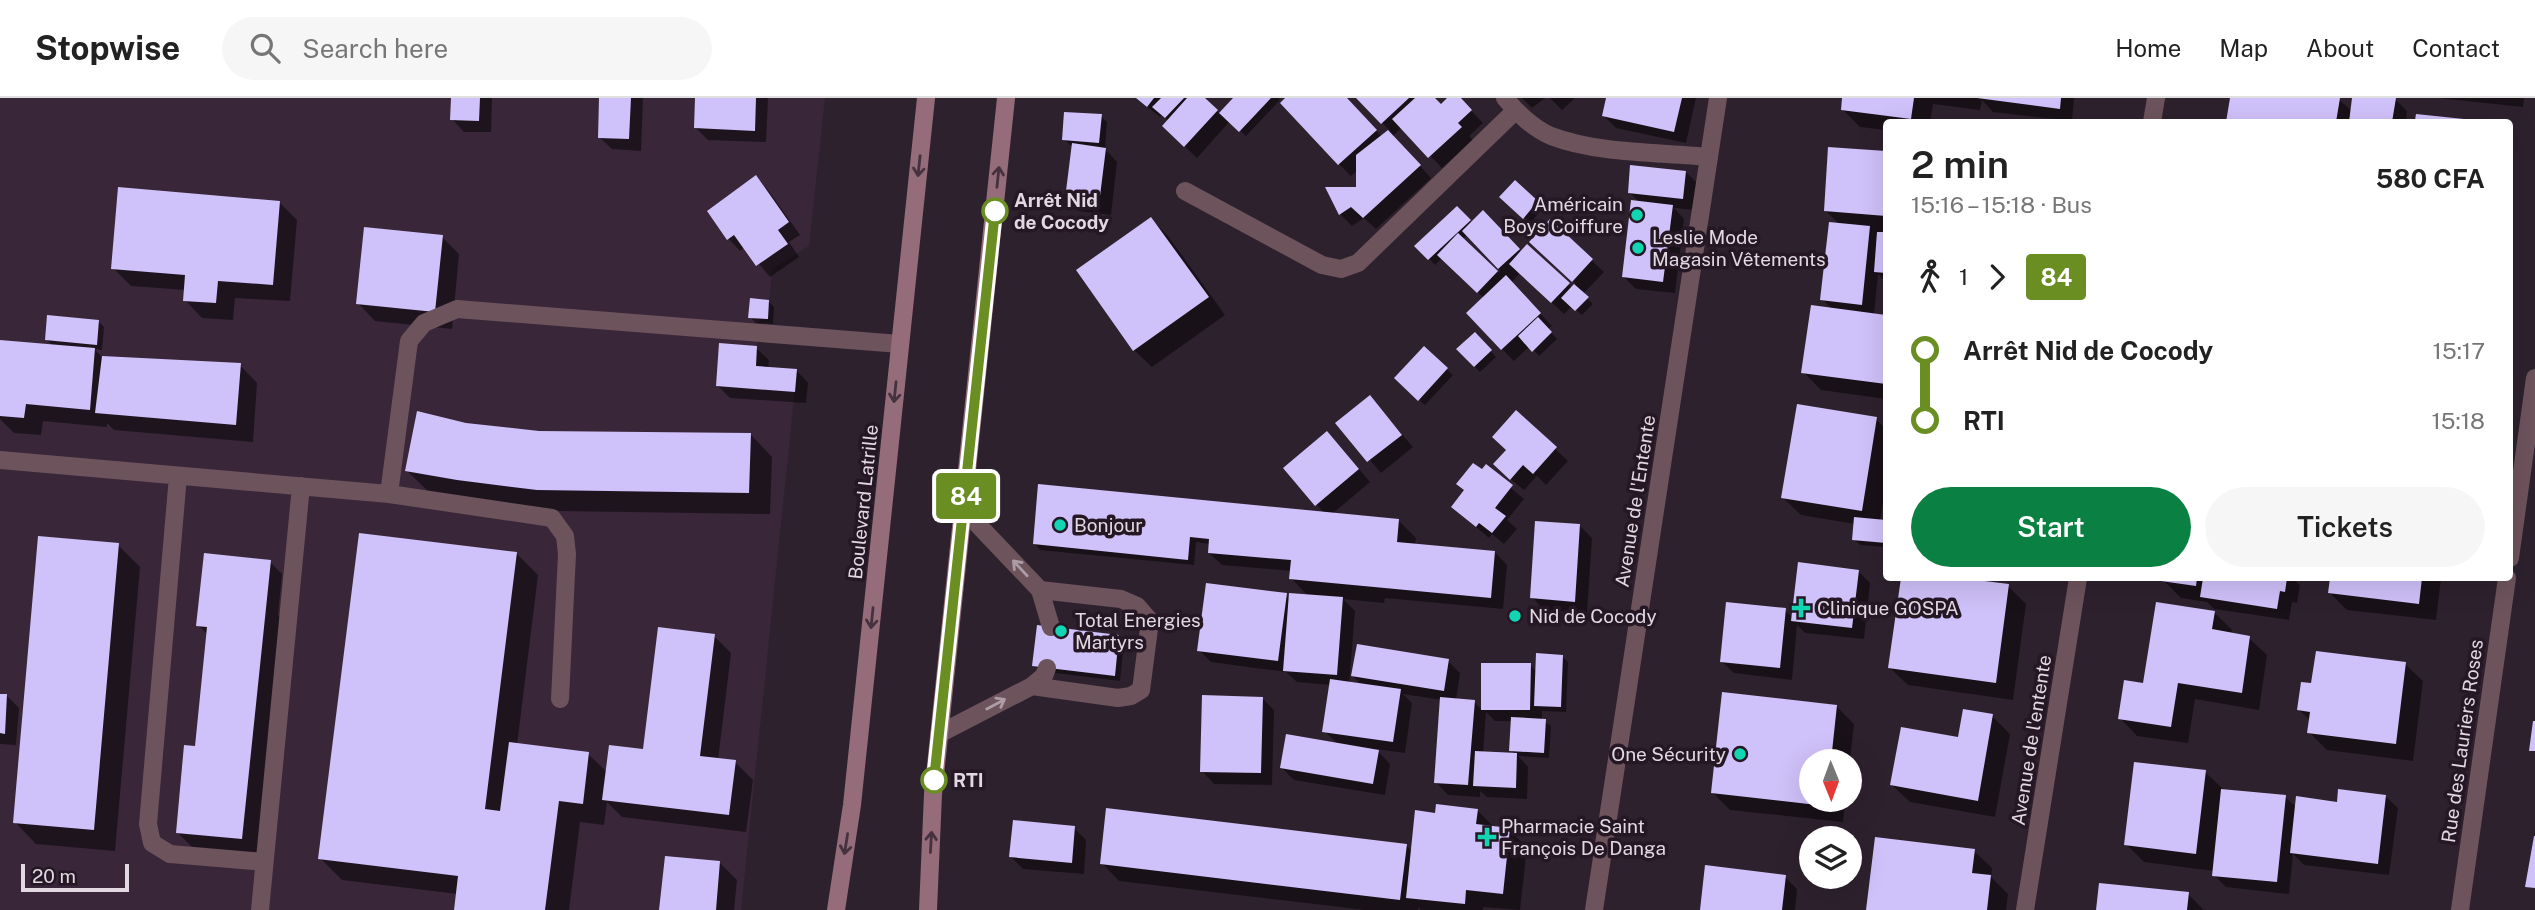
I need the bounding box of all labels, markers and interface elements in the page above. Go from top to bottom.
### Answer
search box [222,17,712,80]
text: Stopwise [35,29,180,67]
icon: search [246,29,284,67]
text: Search here [302,33,448,64]
text: Home [2115,34,2181,62]
text: Map [2219,34,2268,62]
text: About [2306,34,2374,62]
text: Contact [2412,34,2500,62]
text: 2 min [1911,142,2009,187]
one-way arrow [912,154,925,177]
text: 580 CFA [2376,163,2485,194]
one-way arrow [992,166,1005,189]
place label: Arrêt Nid de Cocody [1014,189,1109,233]
text: 15:16 – 15:18 · Bus [1911,191,2092,218]
place label: Américain Boys Coiffure [1503,193,1623,237]
marker: Arrêt Nid de Cocody [982,198,1008,224]
marker: Américain Boys Coiffure [1629,207,1645,223]
place label: Leslie Mode Magasin Vêtements [1652,226,1826,270]
marker: Leslie Mode Magasin Vêtements [1630,240,1646,256]
icon: walk [1911,258,1949,296]
icon: forward [1978,258,2016,296]
text: 1 [1959,263,1968,290]
text: 84 [2040,263,2072,291]
text: Arrêt Nid de Cocody [1963,335,2213,366]
text: 15:17 [2433,337,2485,364]
one-way arrow [889,380,902,403]
text: RTI [1963,405,2005,436]
text: 15:18 [2431,407,2485,434]
street label: Avenue de l'Entente [1611,413,1659,589]
street label: Boulevard Latrille [844,424,882,580]
line badge: 84 [934,473,998,519]
text: 84 [950,482,982,510]
button: Start [1911,487,2191,567]
button: Tickets [2205,487,2485,567]
place label: Bonjour [1074,514,1143,536]
marker: Bonjour [1052,517,1068,533]
one-way arrow [1011,560,1028,577]
place label: Clinique GOSPA [1817,597,1959,619]
marker: Clinique GOSPA [1791,598,1811,618]
place label: Nid de Cocody [1529,605,1657,627]
one-way arrow [865,607,878,629]
marker: Nid de Cocody [1507,608,1523,624]
place label: Total Energies Martyrs [1075,609,1201,653]
marker: Total Energies Martyrs [1053,623,1069,639]
street label: Rue des Lauriers Roses [2437,638,2487,844]
street label: Avenue de l'entente [2007,653,2055,827]
one-way arrow [985,697,1006,711]
place label: One Sécurity [1611,743,1726,765]
marker: One Sécurity [1732,746,1748,762]
north arrow [1799,749,1862,812]
map controls [1799,749,1862,889]
marker: RTI [921,767,947,793]
place label: RTI [953,769,984,791]
place label: Pharmacie Saint François De Danga [1501,815,1666,859]
button: layers [1799,826,1862,889]
marker: Pharmacie Saint François De Danga [1479,829,1495,845]
one-way arrow [924,831,937,854]
one-way arrow [840,833,853,855]
scale bar [21,861,130,893]
text: 20 m [32,865,76,887]

